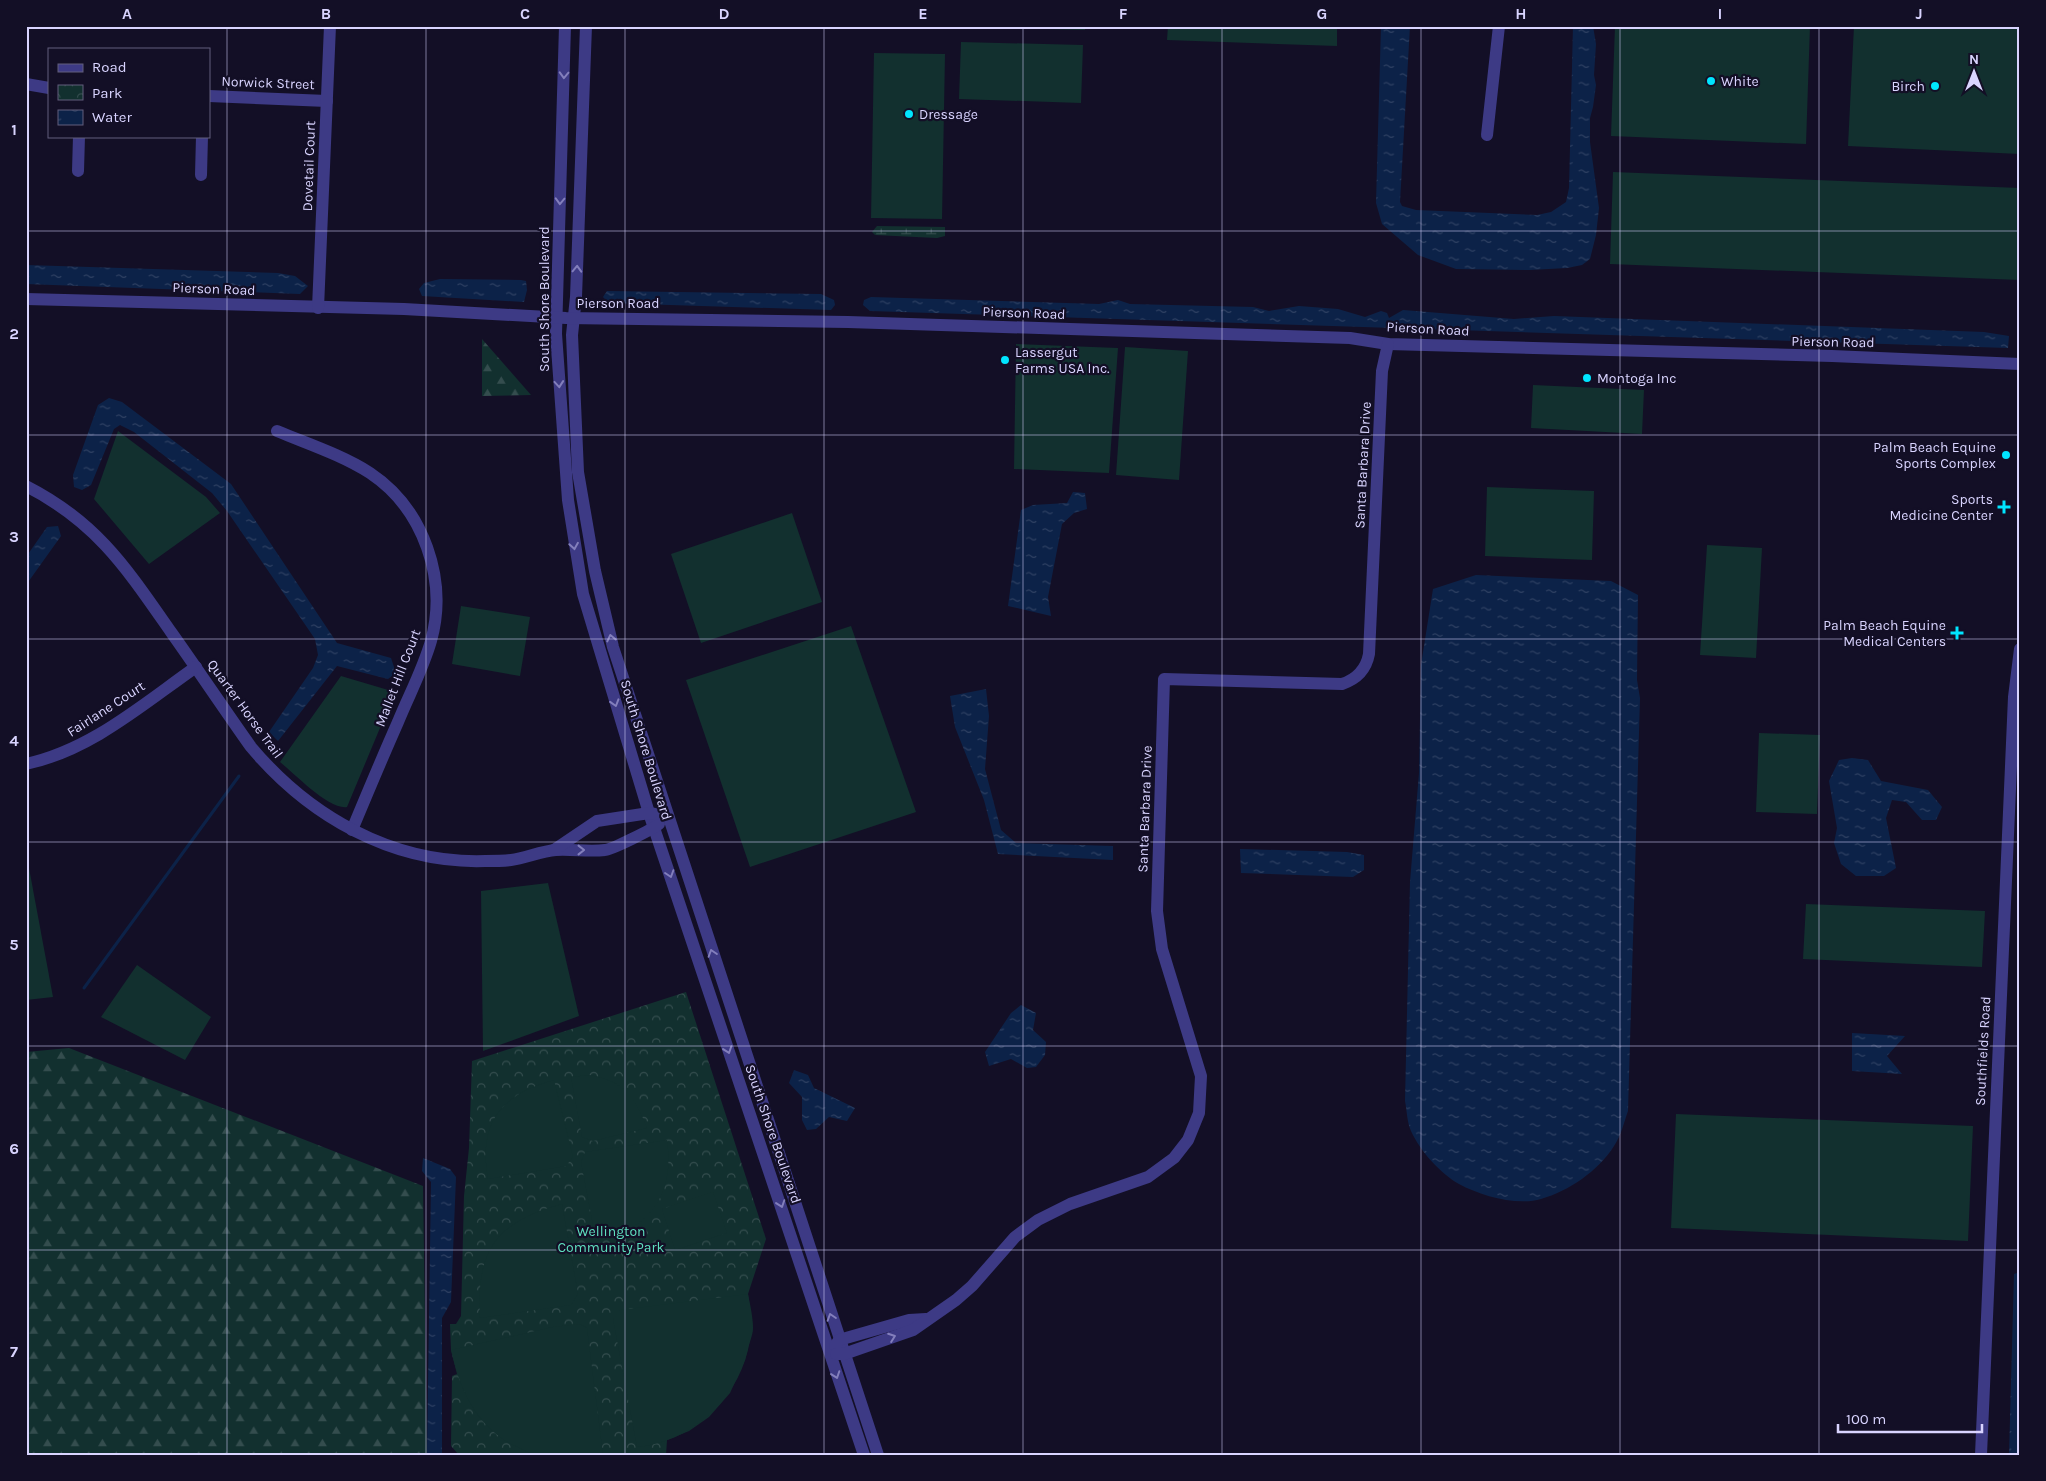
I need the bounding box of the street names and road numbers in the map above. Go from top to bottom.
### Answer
street label: Norwick Street [221,73,315,93]
street label: Dovetail Court [299,120,319,212]
street label: South Shore Boulevard [536,226,553,372]
street label: Pierson Road [172,279,256,299]
street label: Pierson Road [576,295,660,312]
street label: Pierson Road [982,303,1066,323]
street label: Pierson Road [1386,318,1470,340]
street label: Pierson Road [1791,333,1875,351]
street label: Santa Barbara Drive [1351,401,1375,529]
street label: Mallet Hill Court [372,627,424,729]
street label: Quarter Horse Trail [203,656,287,762]
street label: Fairlane Court [64,677,148,741]
street label: South Shore Boulevard [617,678,675,822]
street label: Santa Barbara Drive [1134,745,1156,873]
street label: Southfields Road [1972,996,1994,1106]
street label: South Shore Boulevard [741,1062,805,1206]

